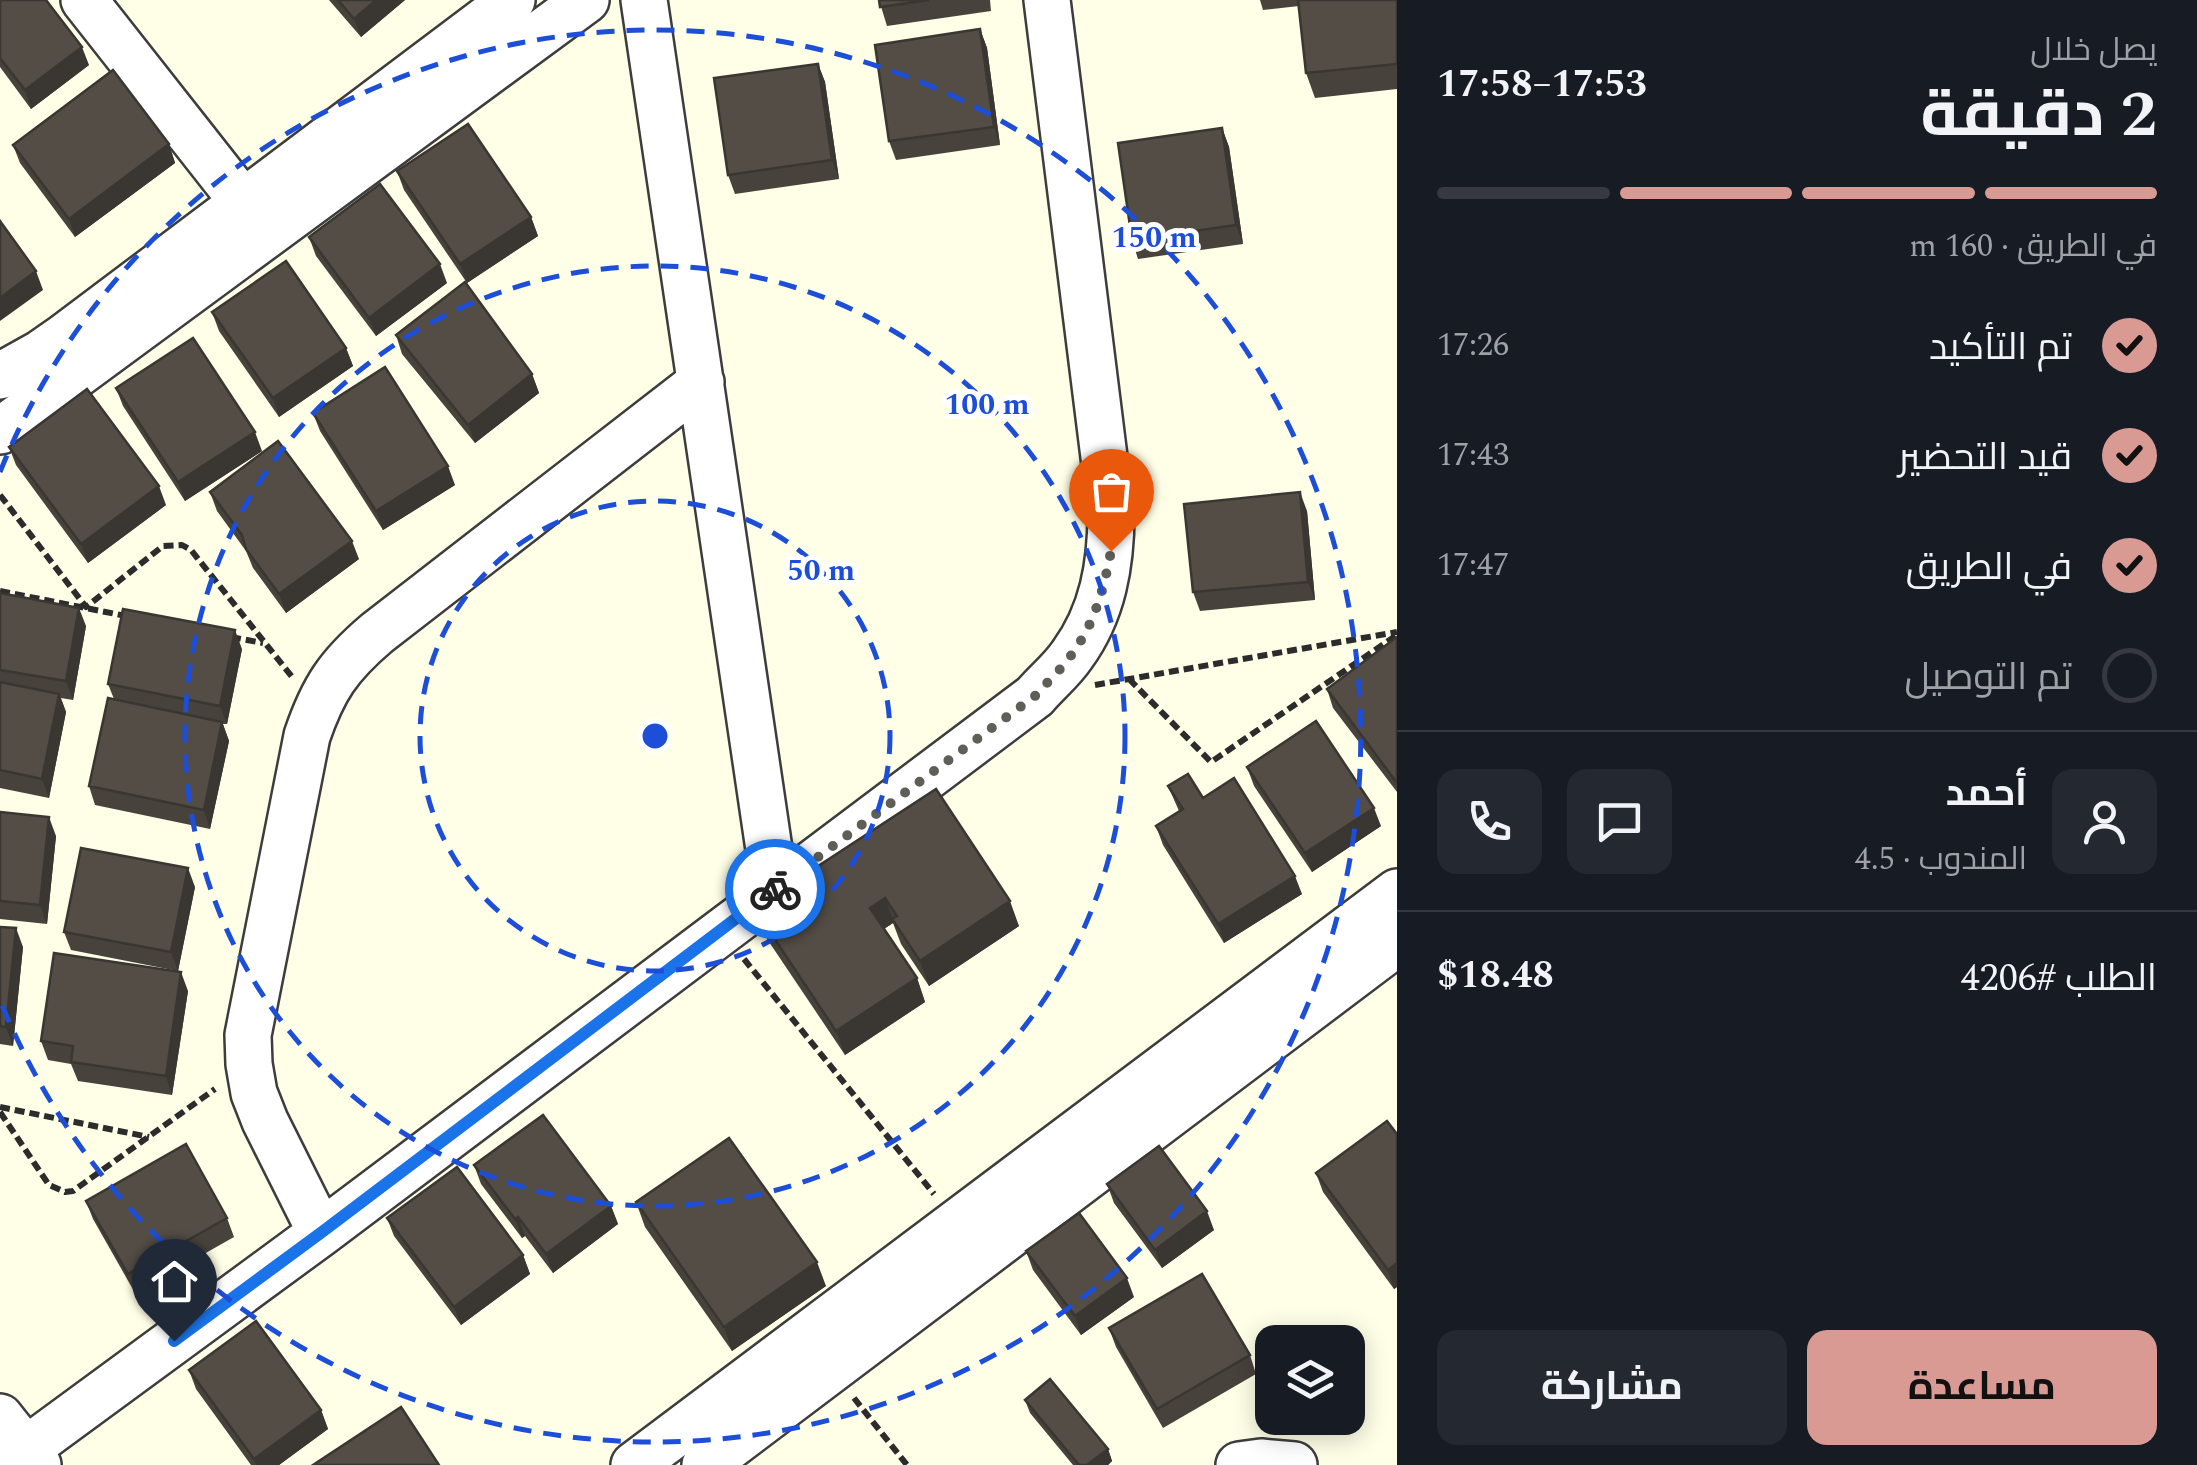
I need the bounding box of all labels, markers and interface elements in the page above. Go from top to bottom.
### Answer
text: يصل خلال [2030,26,2157,75]
text: 17:53–17:58 [1437,56,1647,114]
text: 2 دقيقة [1921,66,2157,165]
text: 150 m [1111,215,1197,261]
text: في الطريق · 160 m [1909,222,2157,271]
icon: check [2102,318,2157,373]
text: تم التأكيد [1929,319,2072,377]
text: 17:26 [1437,321,1509,370]
text: 100 m [944,382,1030,428]
icon: check [2102,428,2157,483]
text: قيد التحضير [1898,429,2072,487]
text: 17:43 [1437,431,1509,480]
pin [1069,449,1154,552]
icon: bag [1084,464,1139,519]
icon: check [2102,538,2157,593]
text: في الطريق [1906,539,2072,597]
text: 17:47 [1437,541,1509,590]
text: 50 m [787,548,855,594]
text: تم التوصيل [1905,649,2072,707]
centre of rings [637,718,673,754]
text: أحمد [1946,765,2027,823]
button: phone [1437,769,1542,874]
button: chat [1567,769,1672,874]
button: person [2052,769,2157,874]
text: المندوب · 4.5 [1855,835,2027,884]
courier [725,839,825,939]
icon: bike [748,862,803,917]
text: $18.48 [1437,947,1554,1005]
text: الطلب #4206 [1961,950,2157,1008]
pin [132,1239,217,1342]
icon: home [147,1254,202,1309]
map controls [1255,1325,1365,1435]
button: layers [1255,1325,1365,1435]
button: مشاركة [1437,1330,1787,1445]
button: مساعدة [1807,1330,2157,1445]

